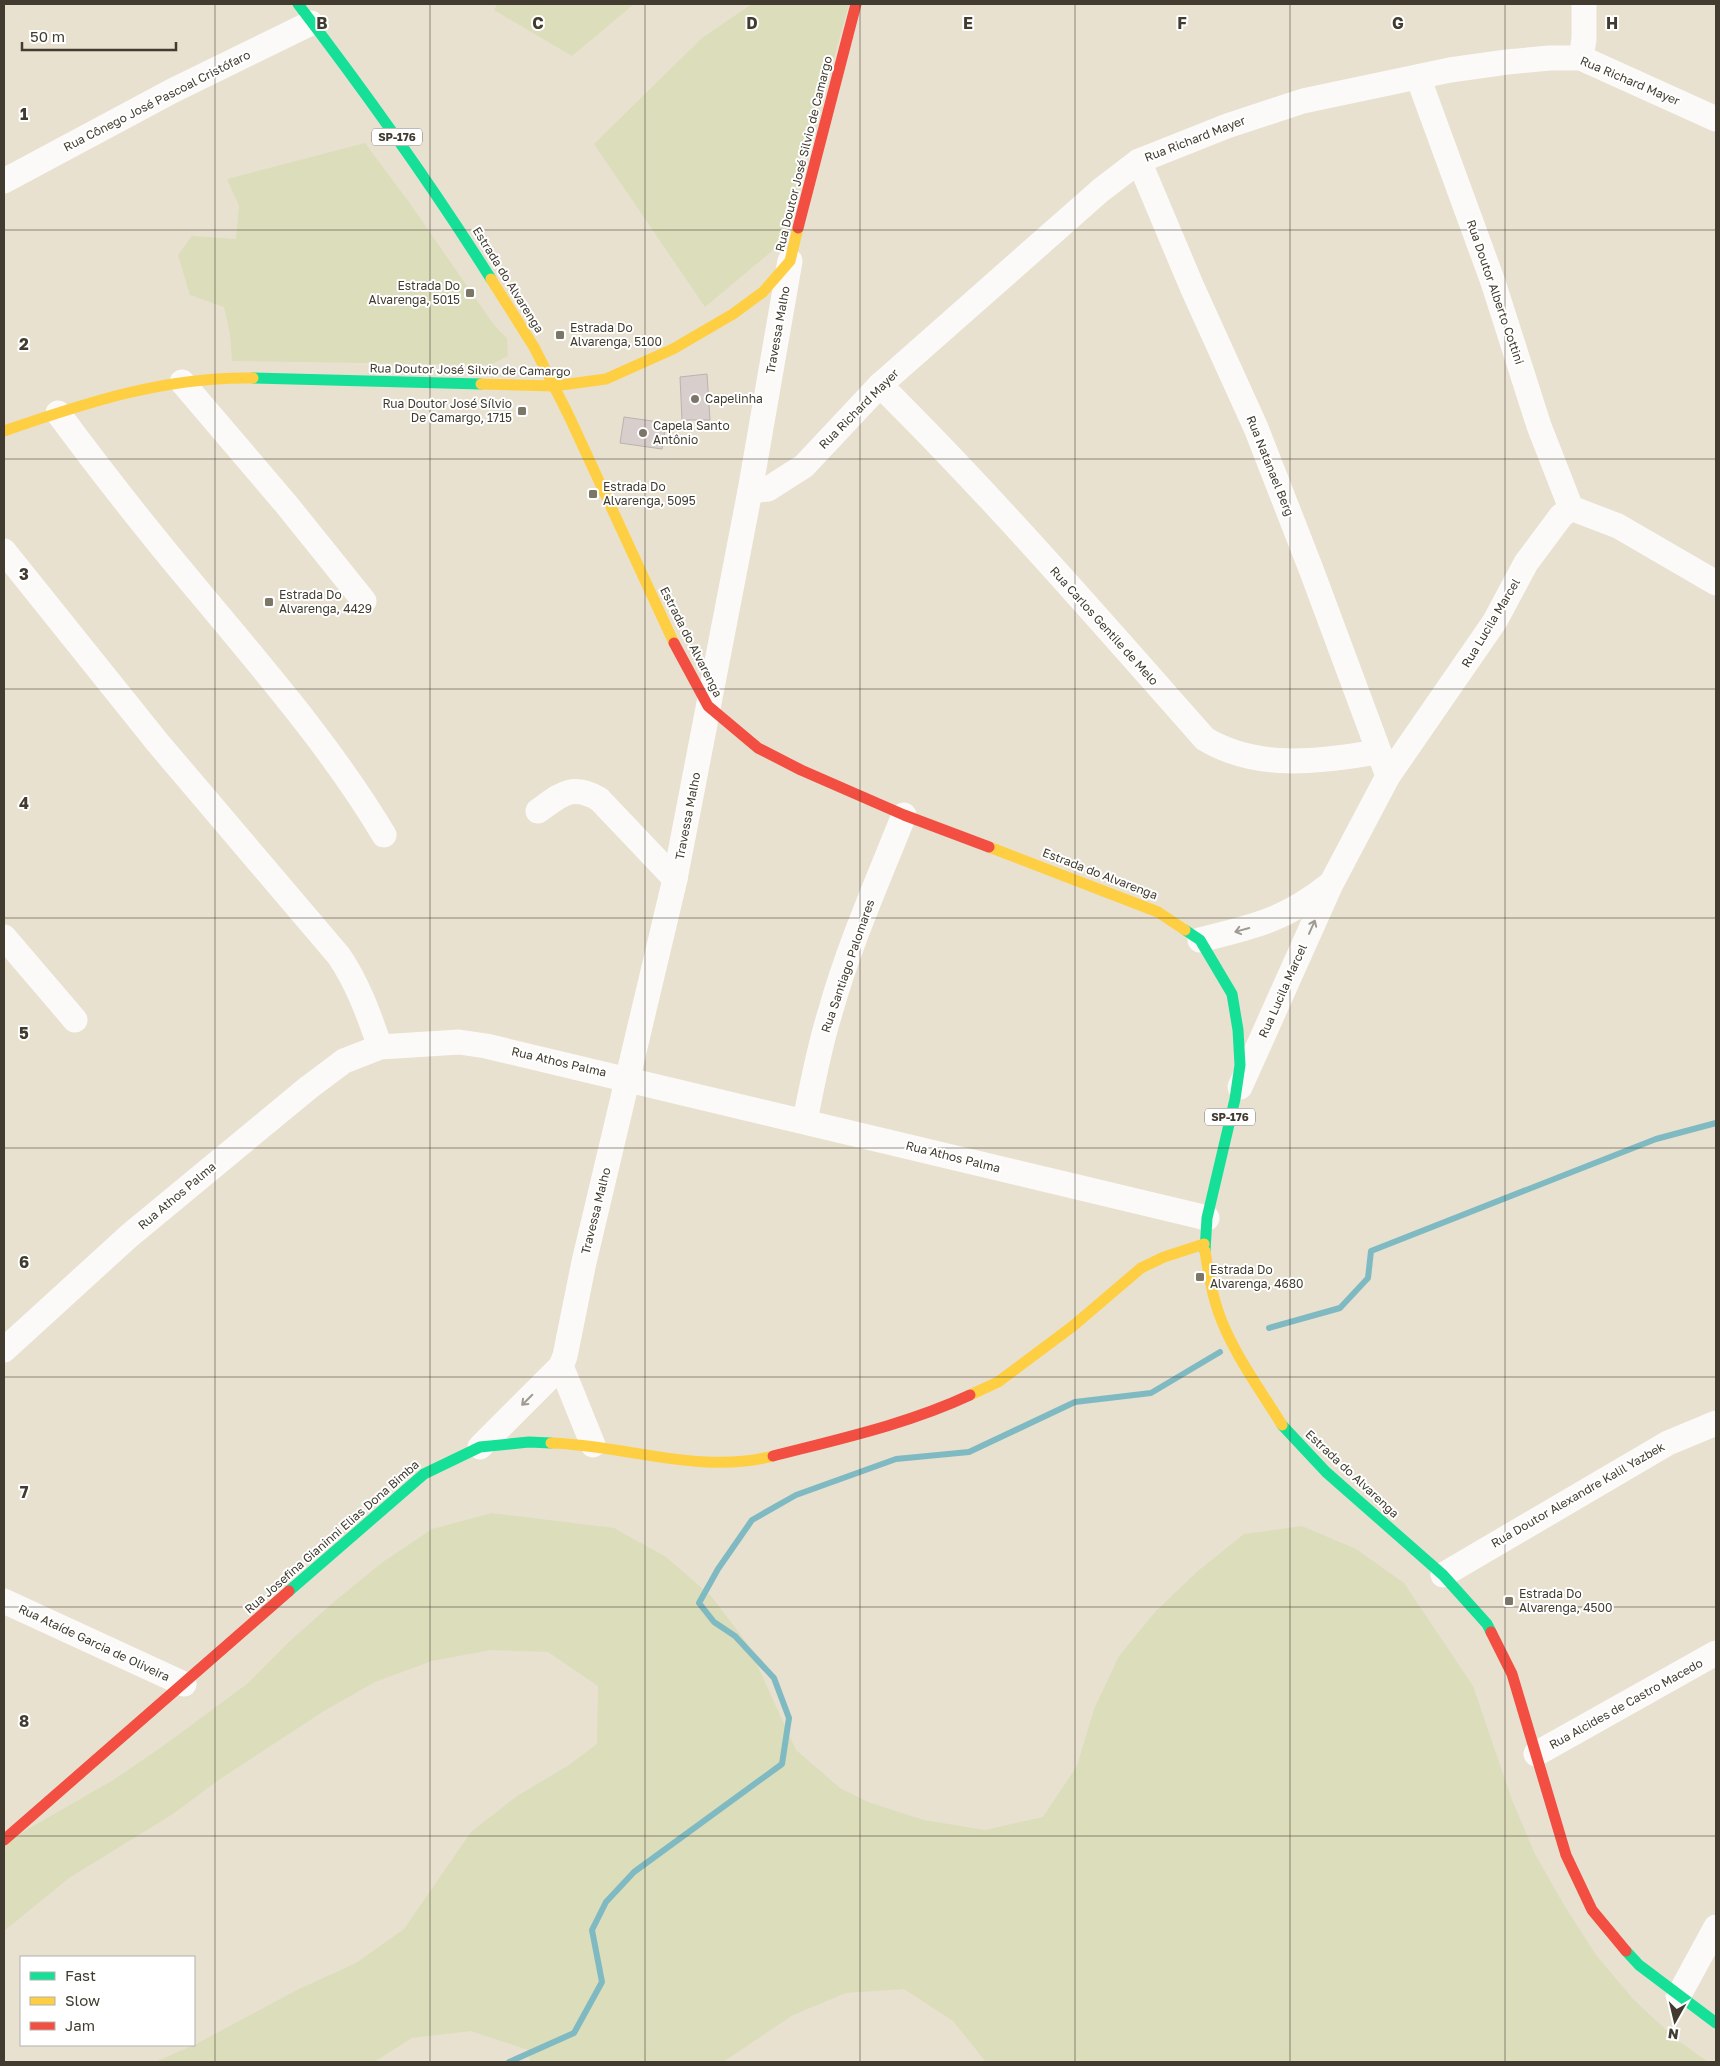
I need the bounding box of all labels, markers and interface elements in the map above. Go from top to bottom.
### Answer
text: B [316,13,328,33]
text: C [532,13,544,33]
text: D [746,13,758,33]
text: E [963,13,973,33]
text: F [1177,13,1187,33]
text: G [1392,13,1404,33]
text: H [1606,13,1618,33]
scale bar [22,20,176,52]
text: 50 m [30,27,65,45]
street label: Rua Cônego José Pascoal Cristófaro [61,47,253,154]
street label: Rua Richard Mayer [1578,53,1683,108]
street label: Rua Doutor José Silvio de Camargo [772,54,835,253]
text: 1 [20,104,28,124]
street label: Rua Richard Mayer [1142,112,1248,165]
road number: SP-176 [372,128,422,146]
street label: Rua Doutor Alberto Cottini [1464,218,1527,366]
street label: Estrada do Alvarenga [470,224,547,336]
place label: Estrada Do Alvarenga, 5015 [369,278,460,307]
street label: Travessa Malho [762,285,793,375]
marker: Estrada Do Alvarenga, 5015 [464,287,476,299]
place label: Estrada Do Alvarenga, 5100 [570,320,662,349]
marker: Estrada Do Alvarenga, 5100 [554,329,566,341]
text: 2 [19,334,29,354]
street label: Rua Doutor José Silvio de Camargo [369,360,571,379]
street label: Rua Richard Mayer [816,365,902,452]
place label: Capelinha [705,391,763,406]
marker: Capelinha [689,393,701,405]
place label: Rua Doutor José Sílvio De Camargo, 1715 [382,396,512,425]
marker: Rua Doutor José Sílvio De Camargo, 1715 [516,405,528,417]
street label: Rua Natanael Berg [1243,413,1298,518]
place label: Capela Santo Antônio [653,418,730,447]
marker: Capela Santo Antônio [637,427,649,439]
place label: Estrada Do Alvarenga, 5095 [603,479,696,508]
marker: Estrada Do Alvarenga, 5095 [587,488,599,500]
street label: Rua Carlos Gentile de Melo [1047,563,1162,688]
text: 3 [19,564,29,584]
street label: Rua Lucila Marcel [1458,575,1523,670]
street label: Estrada do Alvarenga [657,584,726,700]
place label: Estrada Do Alvarenga, 4429 [279,587,372,616]
marker: Estrada Do Alvarenga, 4429 [263,596,275,608]
street label: Travessa Malho [672,771,703,861]
text: 4 [19,793,29,813]
street label: Estrada do Alvarenga [1040,845,1160,902]
street label: Rua Santiago Palomares [818,897,877,1034]
one-way arrow [1308,920,1317,935]
one-way arrow [1235,925,1251,935]
street label: Rua Lucila Marcel [1255,941,1310,1040]
text: 5 [19,1023,29,1043]
street label: Rua Athos Palma [510,1043,608,1080]
road number: SP-176 [1205,1108,1255,1126]
street label: Rua Athos Palma [904,1138,1002,1176]
street label: Rua Athos Palma [135,1159,219,1233]
street label: Travessa Malho [577,1166,614,1256]
text: 6 [19,1252,29,1272]
place label: Estrada Do Alvarenga, 4680 [1210,1262,1304,1291]
marker: Estrada Do Alvarenga, 4680 [1194,1271,1206,1283]
one-way arrow [521,1394,533,1406]
street label: Estrada do Alvarenga [1303,1426,1402,1521]
street label: Rua Doutor Alexandre Kalil Yazbek [1488,1438,1667,1551]
street label: Rua Josefina Gianinni Elias Dona Bimba [241,1457,422,1616]
text: 7 [20,1482,29,1502]
place label: Estrada Do Alvarenga, 4500 [1519,1586,1612,1615]
marker: Estrada Do Alvarenga, 4500 [1503,1595,1515,1607]
street label: Rua Ataíde Garcia de Oliveira [16,1601,172,1684]
street label: Rua Alcides de Castro Macedo [1546,1655,1705,1752]
text: 8 [19,1711,29,1731]
legend [20,1956,195,2046]
text: Fast [65,1966,96,1984]
text: Slow [65,1991,100,2009]
north arrow [1650,1996,1700,2046]
text: Jam [65,2016,95,2034]
text: N [1667,2025,1680,2044]

